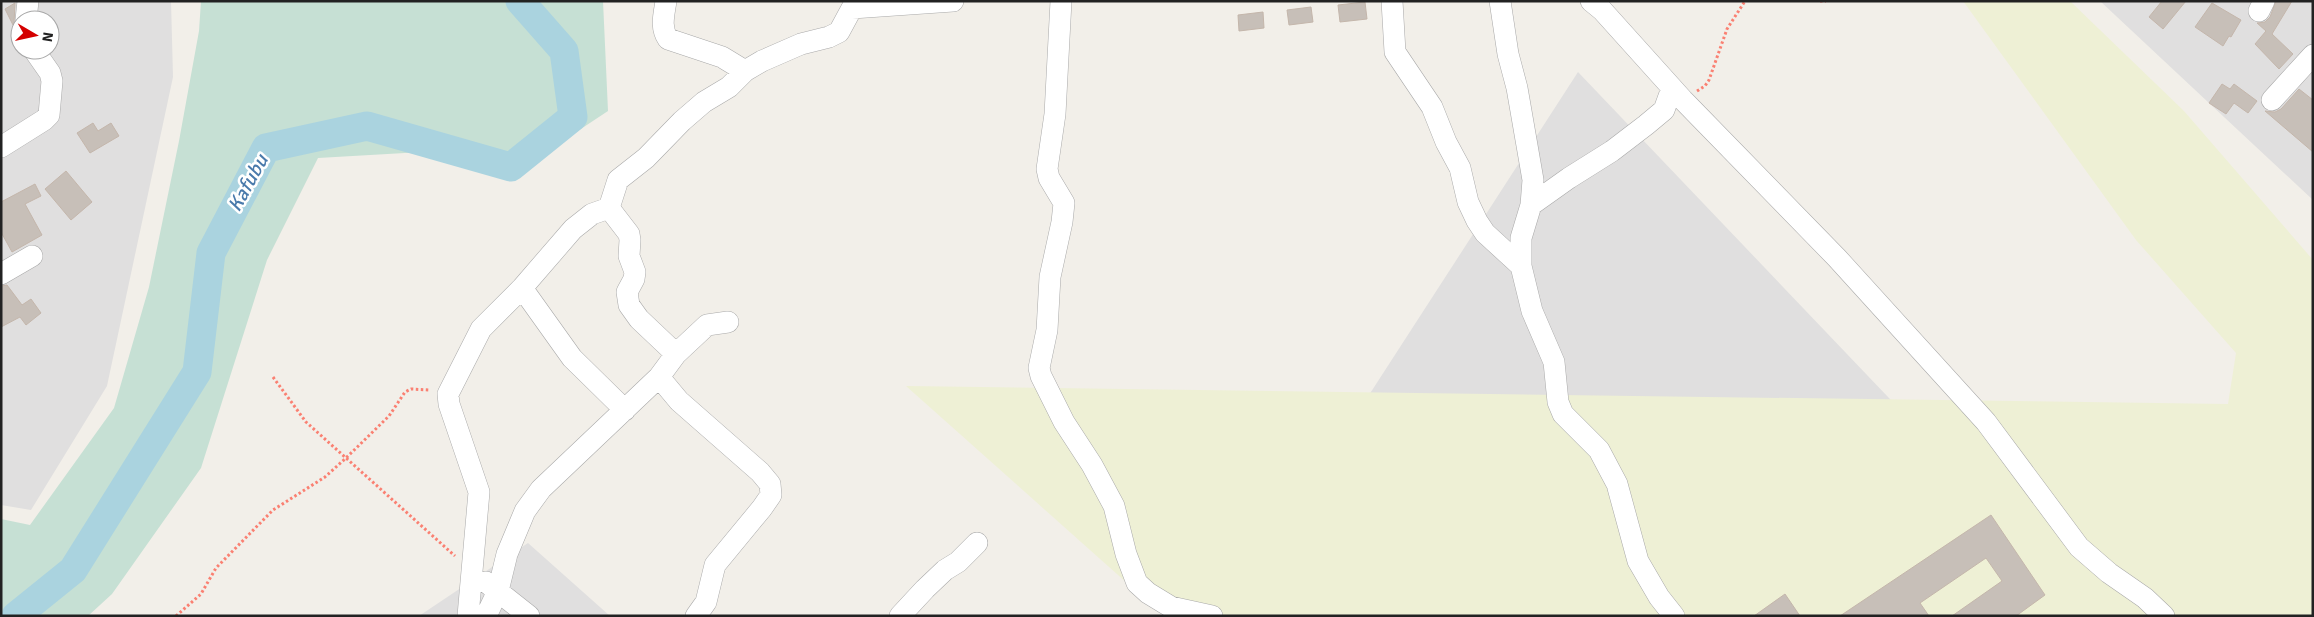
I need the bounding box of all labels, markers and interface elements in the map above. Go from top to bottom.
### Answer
north arrow [10,10,60,60]
text: N [38,31,57,43]
water label: Kafubu [222,149,274,216]

